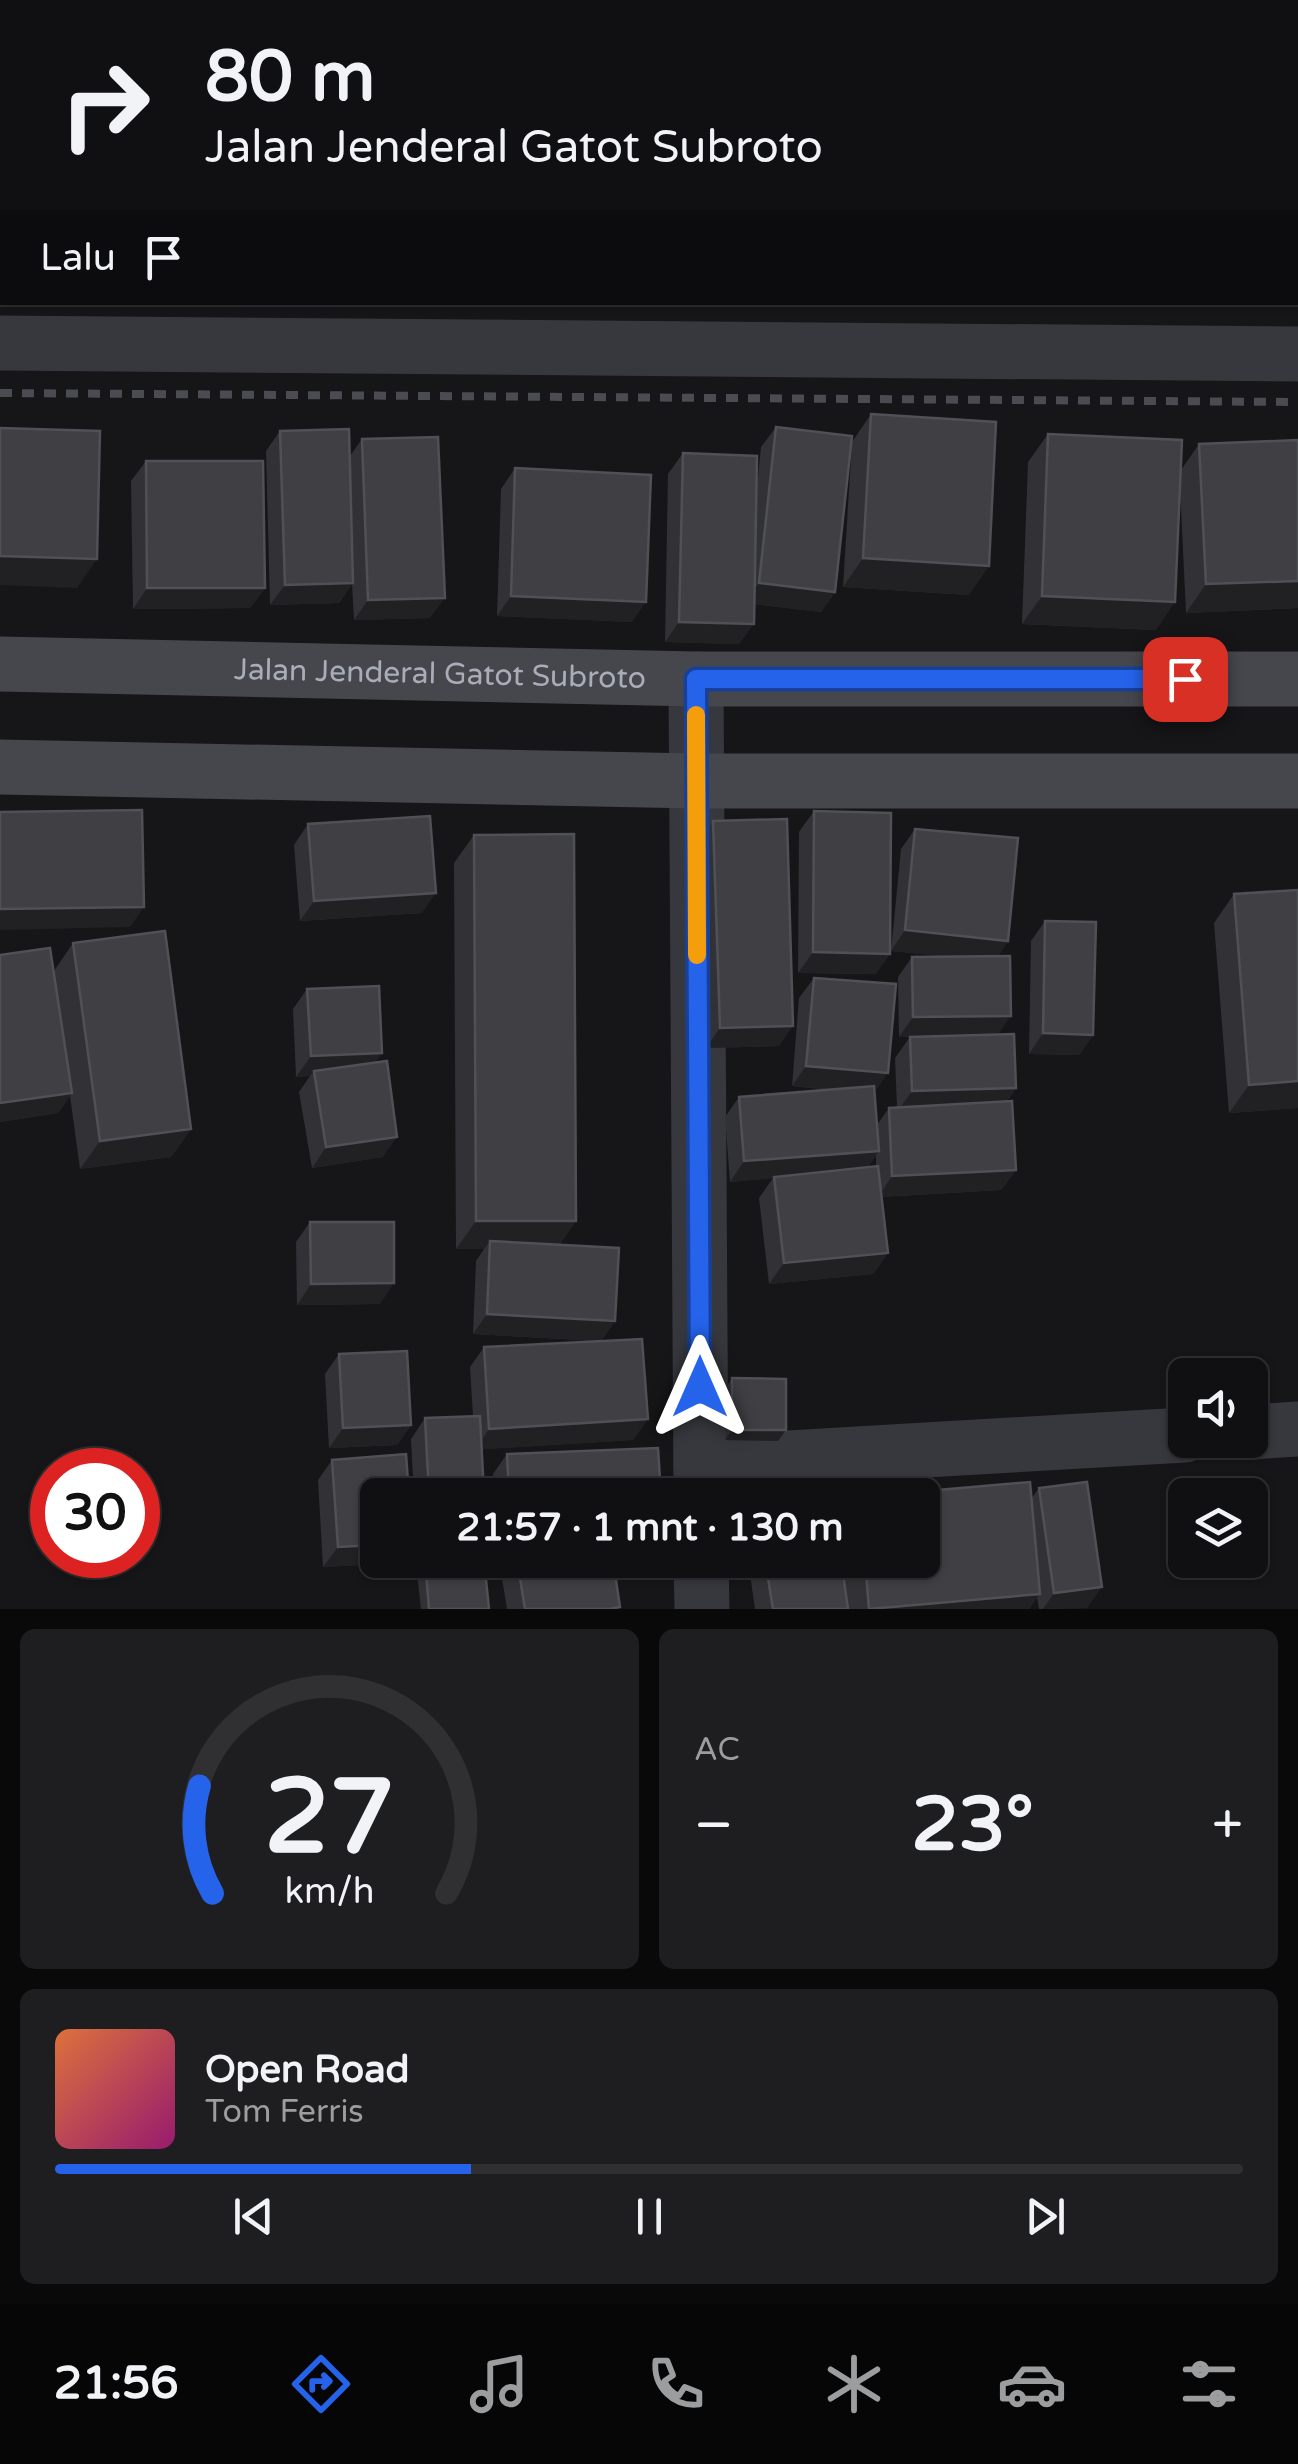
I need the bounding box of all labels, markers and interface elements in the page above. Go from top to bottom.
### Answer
text: 80 m [205,36,375,120]
icon: right [40,40,170,170]
text: Jalan Jenderal Gatot Subroto [205,121,823,175]
icon: arrive [136,230,191,285]
text: Lalu [40,235,116,281]
pin [1143,637,1228,722]
street label: Jalan Jenderal Gatot Subroto [233,651,646,697]
icon: arrive [1158,652,1213,707]
position arrow [648,1335,752,1439]
map controls [1168,1358,1268,1578]
button: sound [1168,1358,1268,1458]
speed limit sign: 30 [30,1448,160,1578]
button: layers [1168,1478,1268,1578]
text: 21:57 · 1 mnt · 130 m [457,1505,843,1551]
text: AC [694,1731,740,1769]
text: 27 [264,1756,395,1881]
text: 23° [911,1780,1034,1870]
text: − [694,1793,733,1859]
text: + [1212,1793,1243,1859]
text: km/h [285,1870,374,1913]
text: Open Road [205,2047,410,2093]
text: Tom Ferris [205,2093,364,2131]
icon: previous [226,2189,281,2244]
icon: pause [622,2189,677,2244]
icon: next [1018,2189,1073,2244]
icon: directions [286,2349,356,2419]
icon: music [464,2349,534,2419]
icon: phone [641,2349,711,2419]
icon: climate [819,2349,889,2419]
icon: car [997,2349,1067,2419]
icon: filters [1174,2349,1244,2419]
text: 21:56 [54,2357,179,2411]

